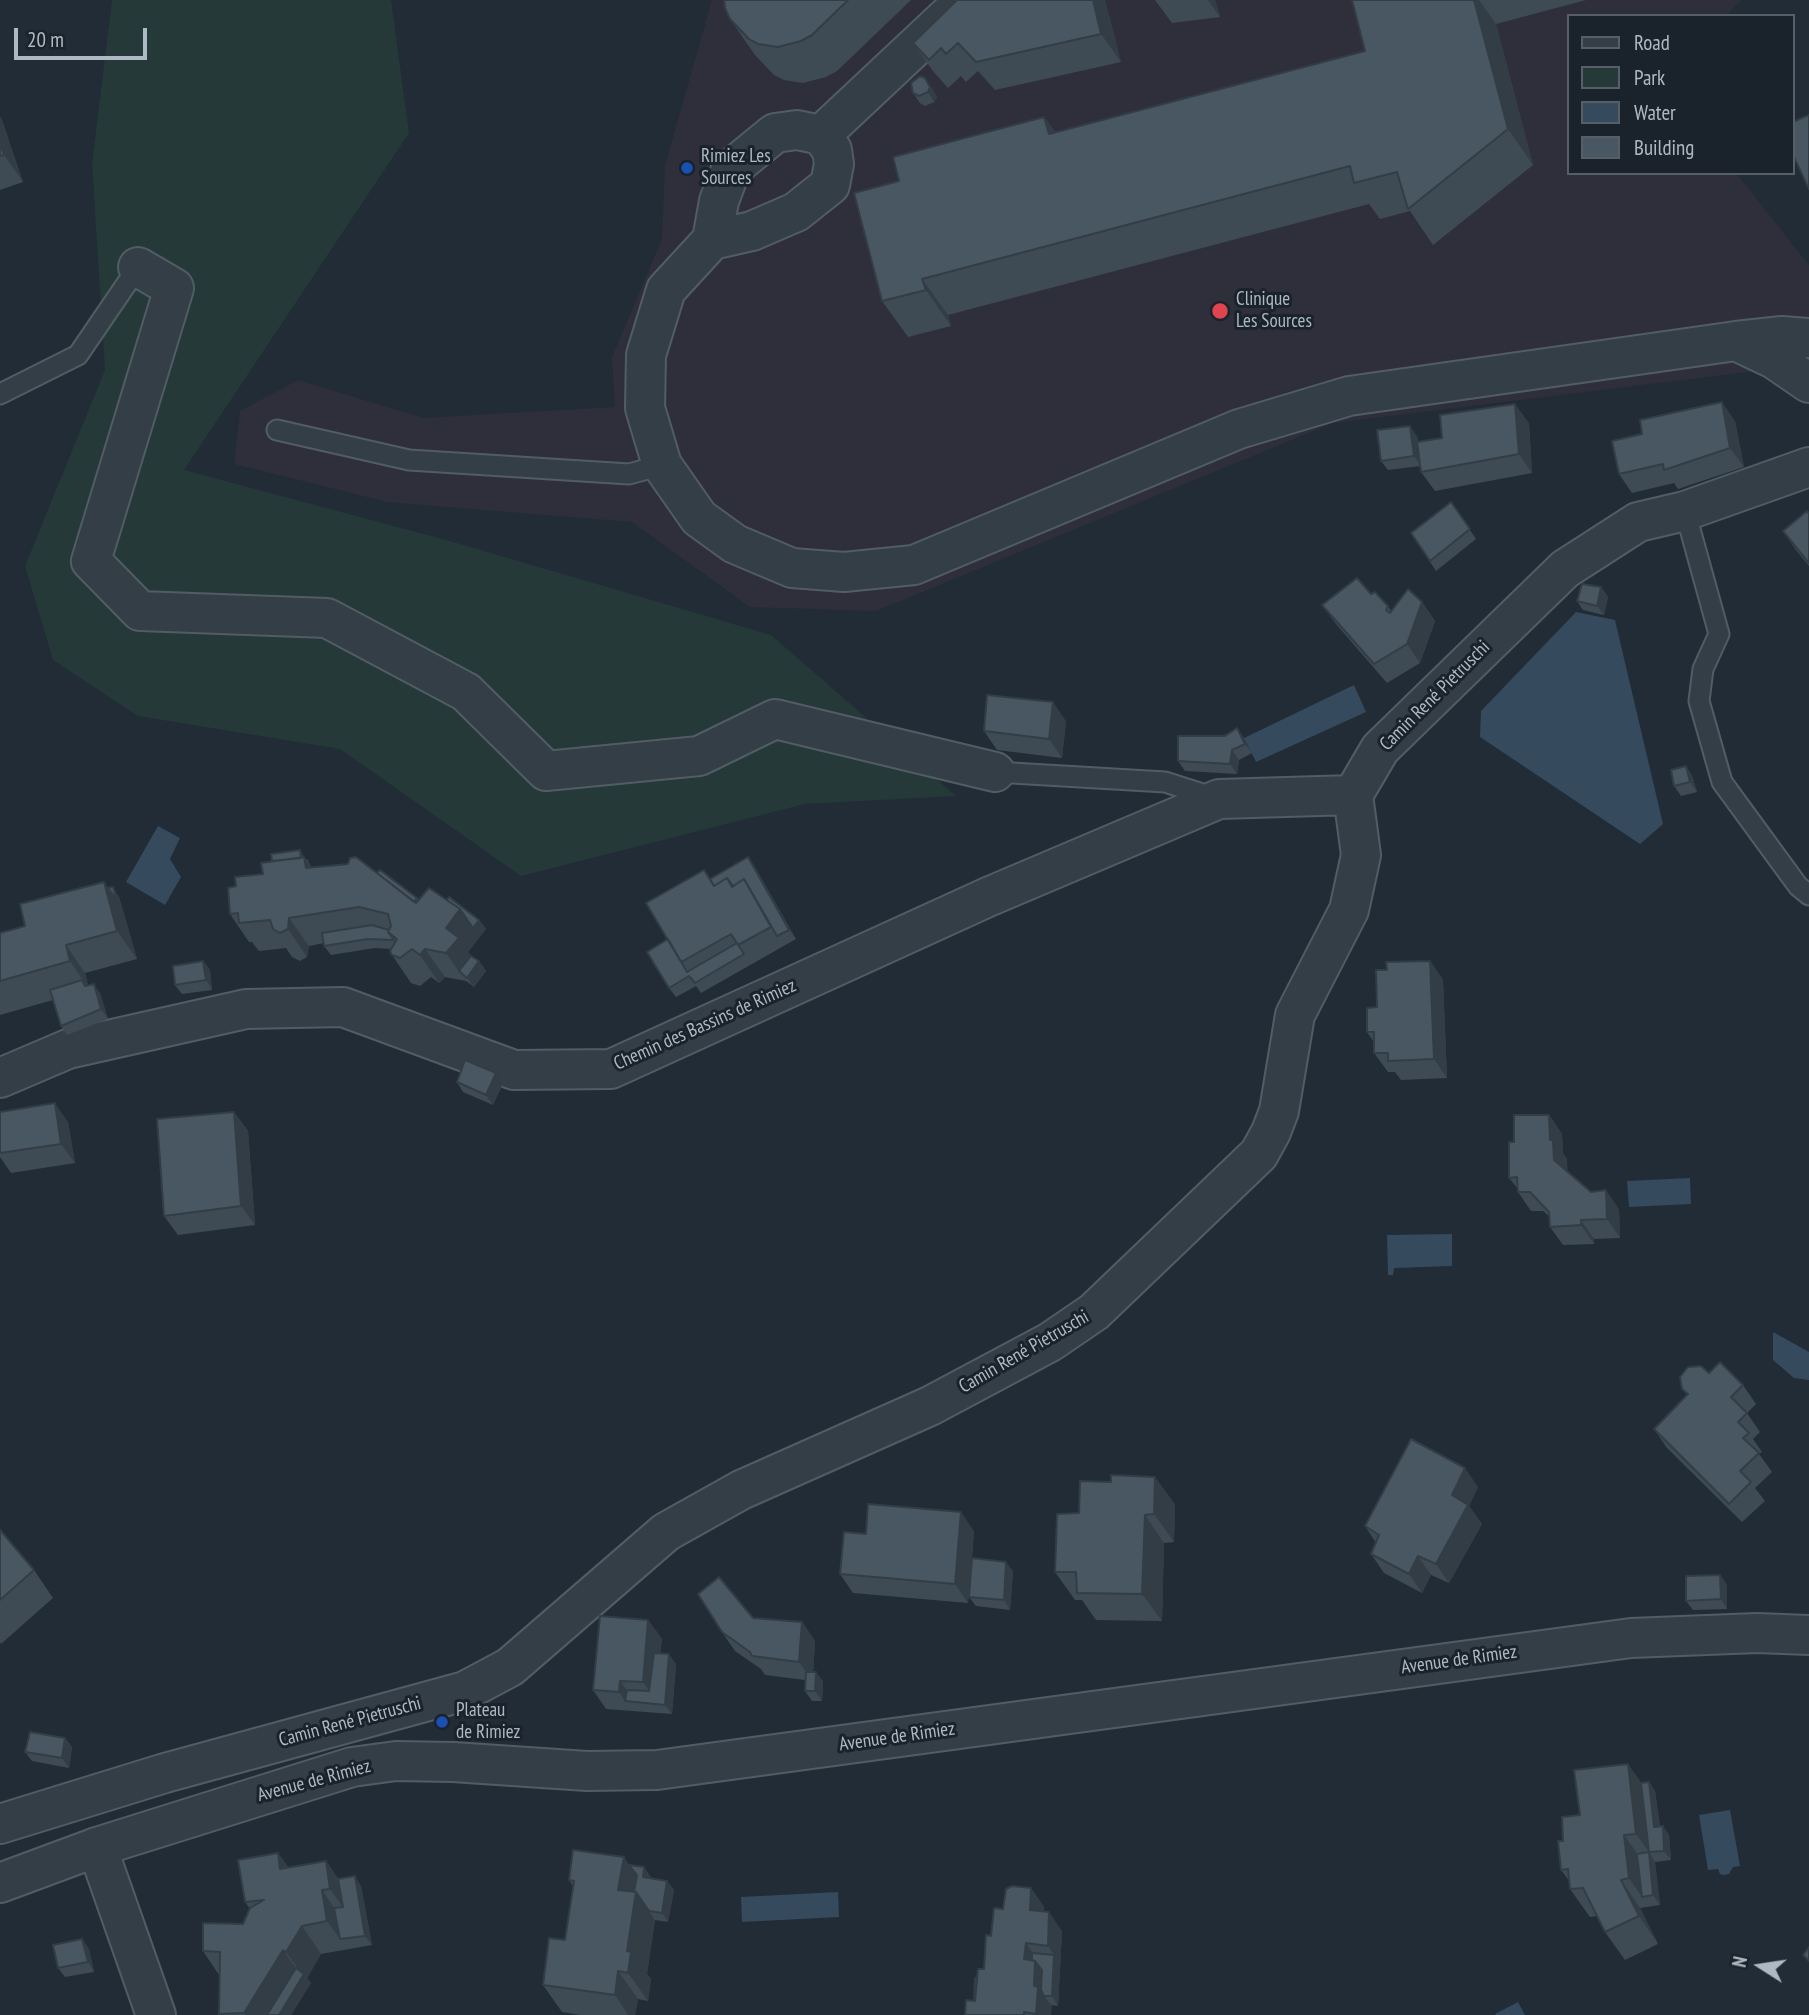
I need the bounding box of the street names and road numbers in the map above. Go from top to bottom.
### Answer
street label: Camin René Pietruschi [1375,636,1495,756]
street label: Chemin des Bassins de Rimiez [610,975,800,1075]
street label: Camin René Pietruschi [955,1306,1093,1398]
street label: Avenue de Rimiez [1400,1641,1518,1679]
street label: Camin René Pietruschi [276,1692,424,1752]
street label: Avenue de Rimiez [838,1718,956,1756]
street label: Avenue de Rimiez [255,1755,373,1807]

